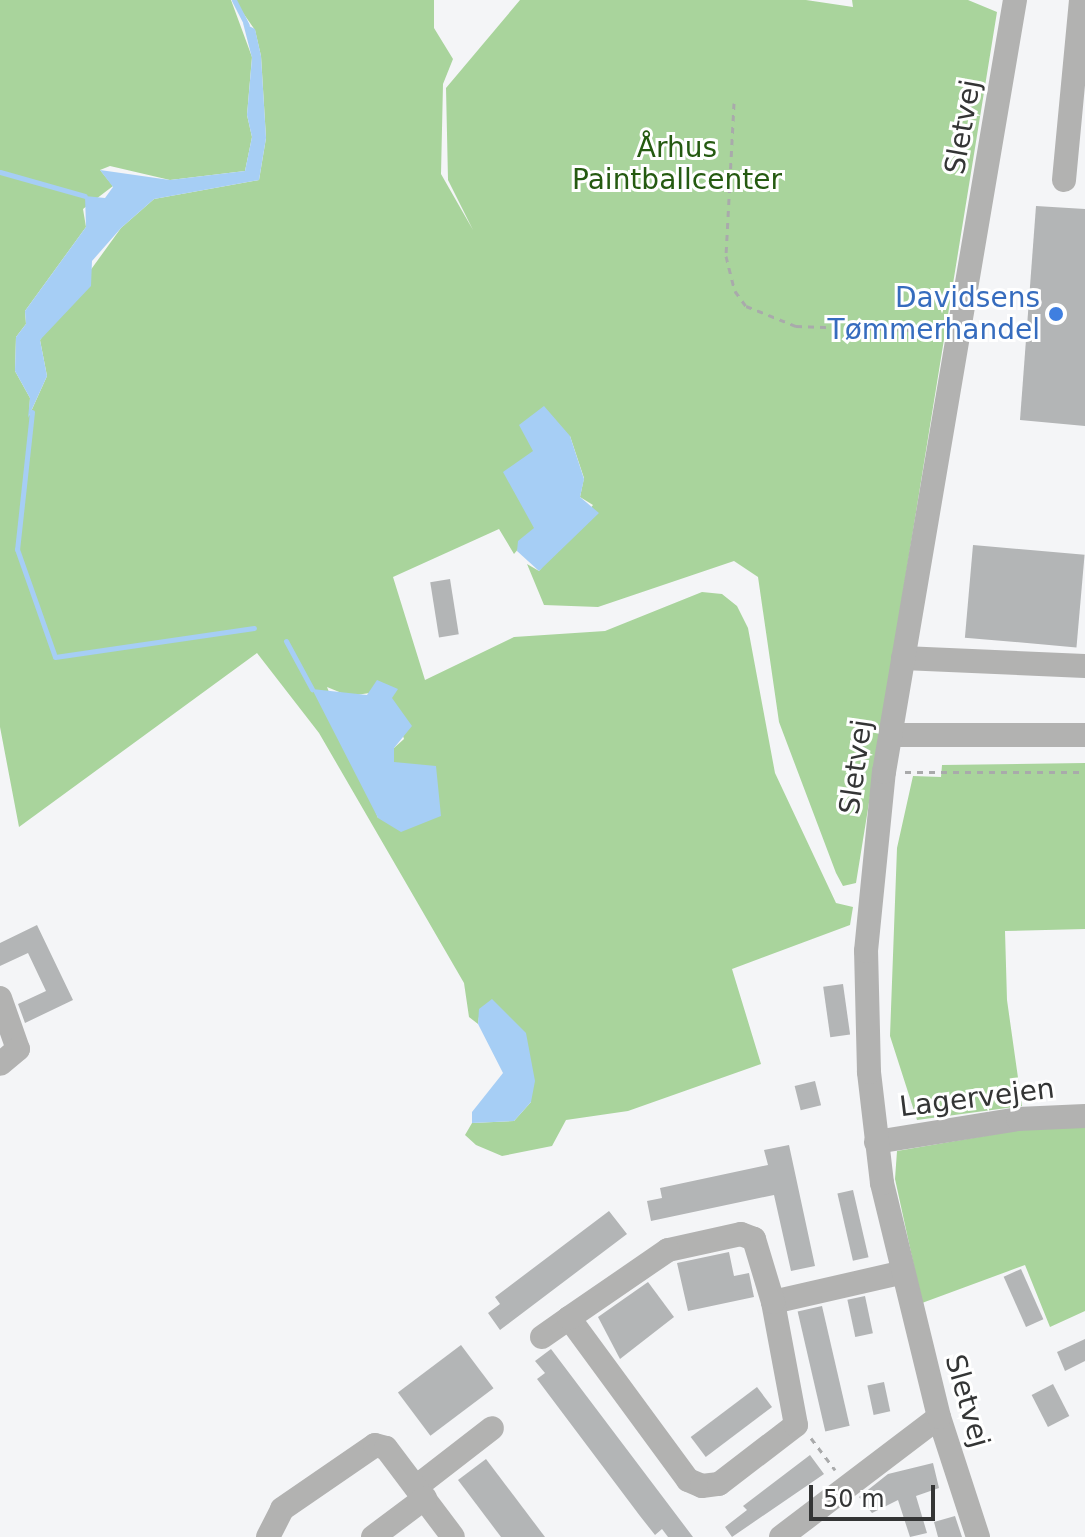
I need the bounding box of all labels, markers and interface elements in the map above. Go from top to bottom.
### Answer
street label: Sletvej [938,77,988,177]
park label: Århus Paintballcenter [572,131,782,197]
place label: Davidsens Tømmerhandel [828,281,1040,347]
marker: Davidsens Tømmerhandel [1047,305,1065,323]
street label: Sletvej [833,717,879,817]
street label: Lagervejen [898,1072,1056,1124]
street label: Sletvej [938,1351,996,1451]
scale bar [813,1469,939,1519]
text: 50 m [823,1485,885,1513]

